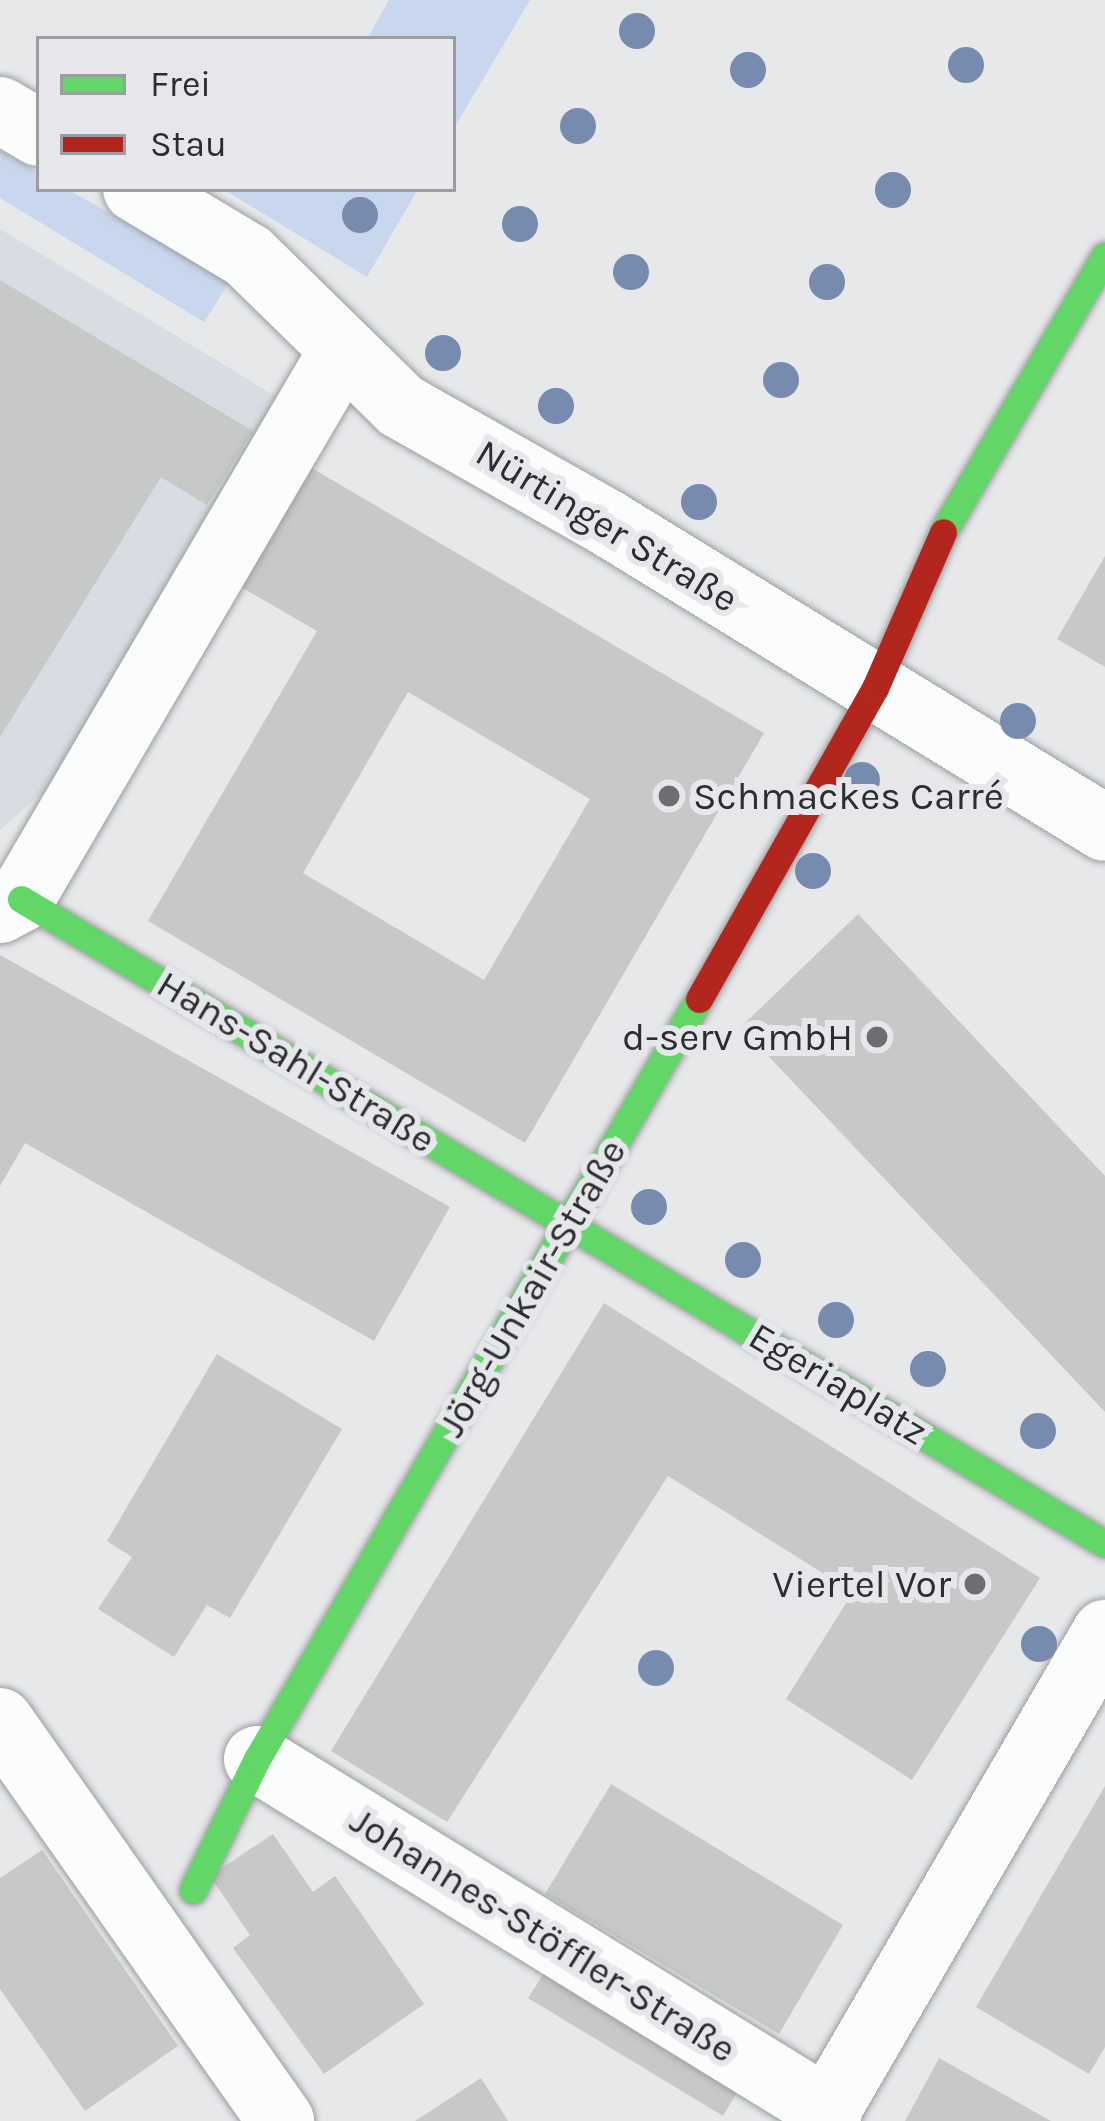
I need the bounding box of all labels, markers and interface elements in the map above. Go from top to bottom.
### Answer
legend [36,36,456,192]
text: Frei [150,63,211,105]
text: Stau [150,123,227,165]
street label: Nürtinger Straße [467,429,747,623]
place label: Schmackes Carré [693,773,1004,819]
marker: Schmackes Carré [656,783,682,809]
street label: Hans-Sahl-Straße [149,961,443,1163]
place label: d-serv GmbH [622,1014,853,1060]
marker: d-serv GmbH [864,1024,890,1050]
street label: Jörg-Unkair-Straße [428,1131,636,1445]
street label: Egeriaplatz [740,1313,936,1455]
place label: Viertel Vor [772,1561,951,1607]
marker: Viertel Vor [962,1571,988,1597]
street label: Johannes-Stöffler-Straße [342,1797,744,2073]

